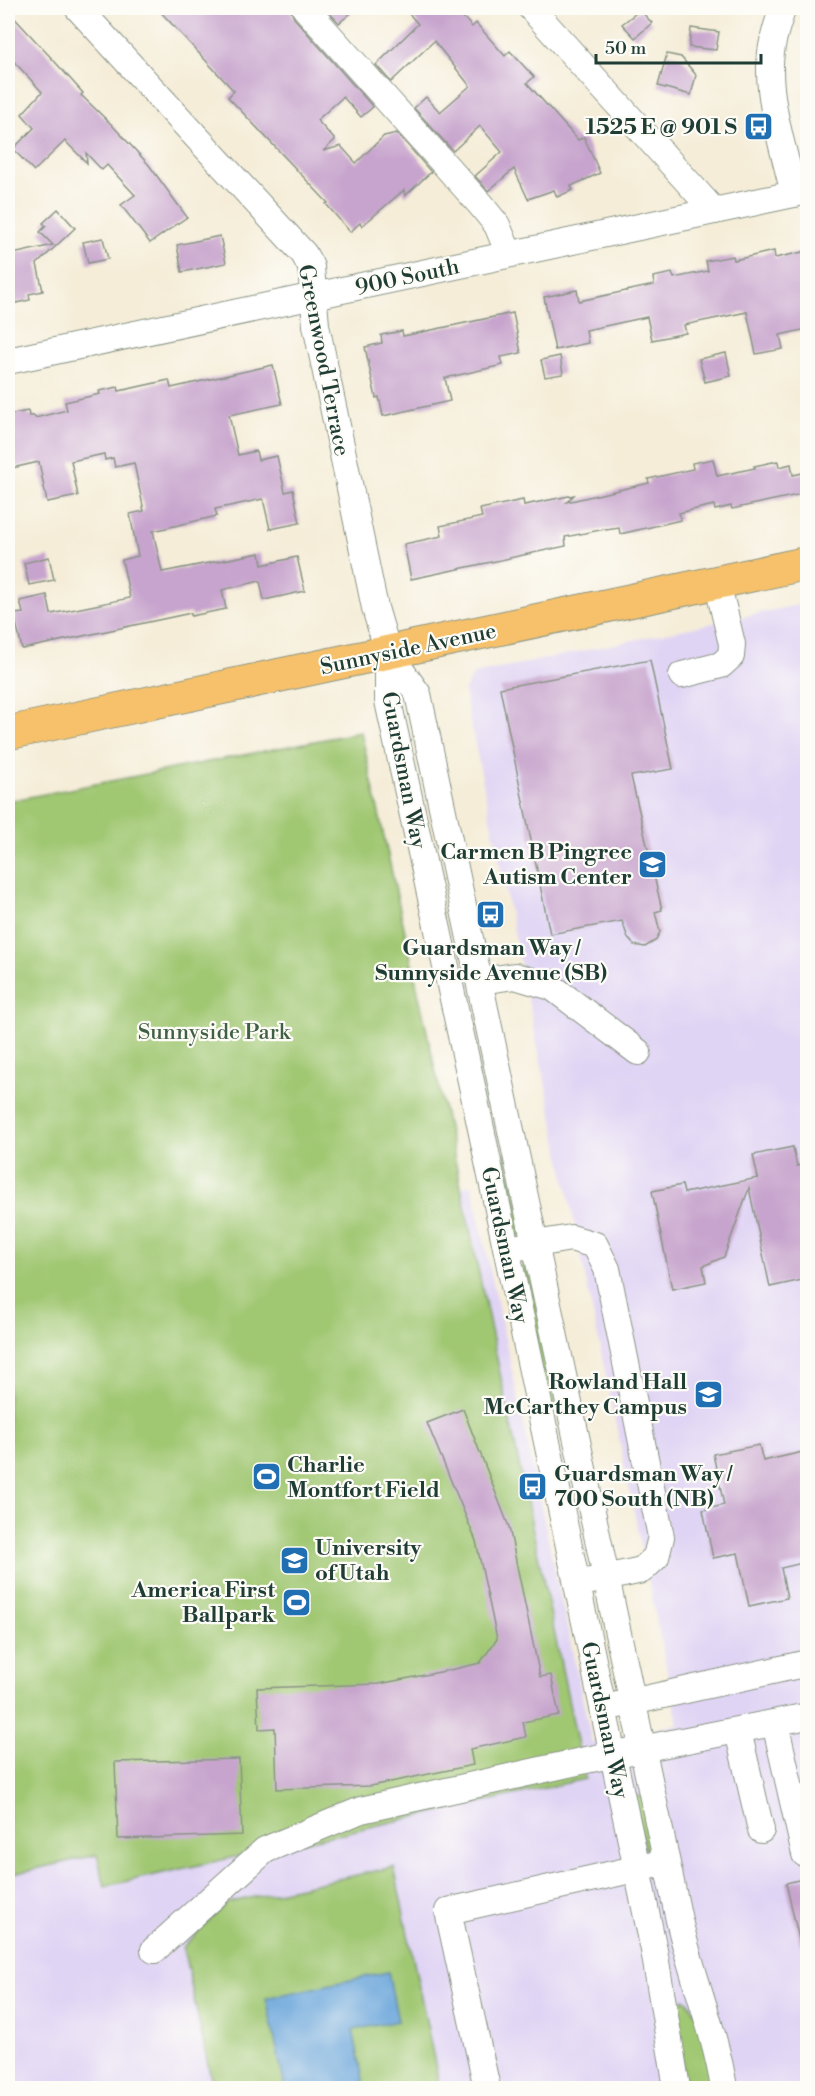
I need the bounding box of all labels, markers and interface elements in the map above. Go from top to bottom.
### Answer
scale bar [596,27,761,65]
text: 50 m [605,37,647,60]
bus stop icon: 1525 E @ 901 S [742,110,774,142]
place label: 1525 E @ 901 S [585,114,737,141]
street label: 900 South [353,253,462,302]
street label: Greenwood Terrace [292,262,355,459]
street label: Sunnyside Avenue [318,618,499,681]
street label: Guardsman Way [375,689,432,851]
place label: Carmen B Pingree Autism Center [440,839,632,891]
school or university icon: Carmen B Pingree Autism Center [637,848,669,880]
bus stop icon: Guardsman Way / Sunnyside Avenue (SB) [475,899,507,931]
place label: Guardsman Way / Sunnyside Avenue (SB) [375,935,607,987]
park label: Sunnyside Park [138,1019,292,1046]
street label: Guardsman Way [475,1164,534,1326]
place label: Rowland Hall McCarthey Campus [483,1369,687,1421]
school or university icon: Rowland Hall McCarthey Campus [692,1378,724,1410]
place label: Charlie Montfort Field [287,1452,440,1504]
sports icon: Charlie Montfort Field [250,1461,282,1493]
place label: Guardsman Way / 700 South (NB) [554,1461,733,1513]
bus stop icon: Guardsman Way / 700 South (NB) [517,1470,549,1502]
place label: University of Utah [315,1535,422,1587]
school or university icon: University of Utah [278,1544,310,1576]
place label: America First Ballpark [131,1577,275,1629]
sports icon: America First Ballpark [280,1586,312,1618]
street label: Guardsman Way [575,1639,634,1801]

